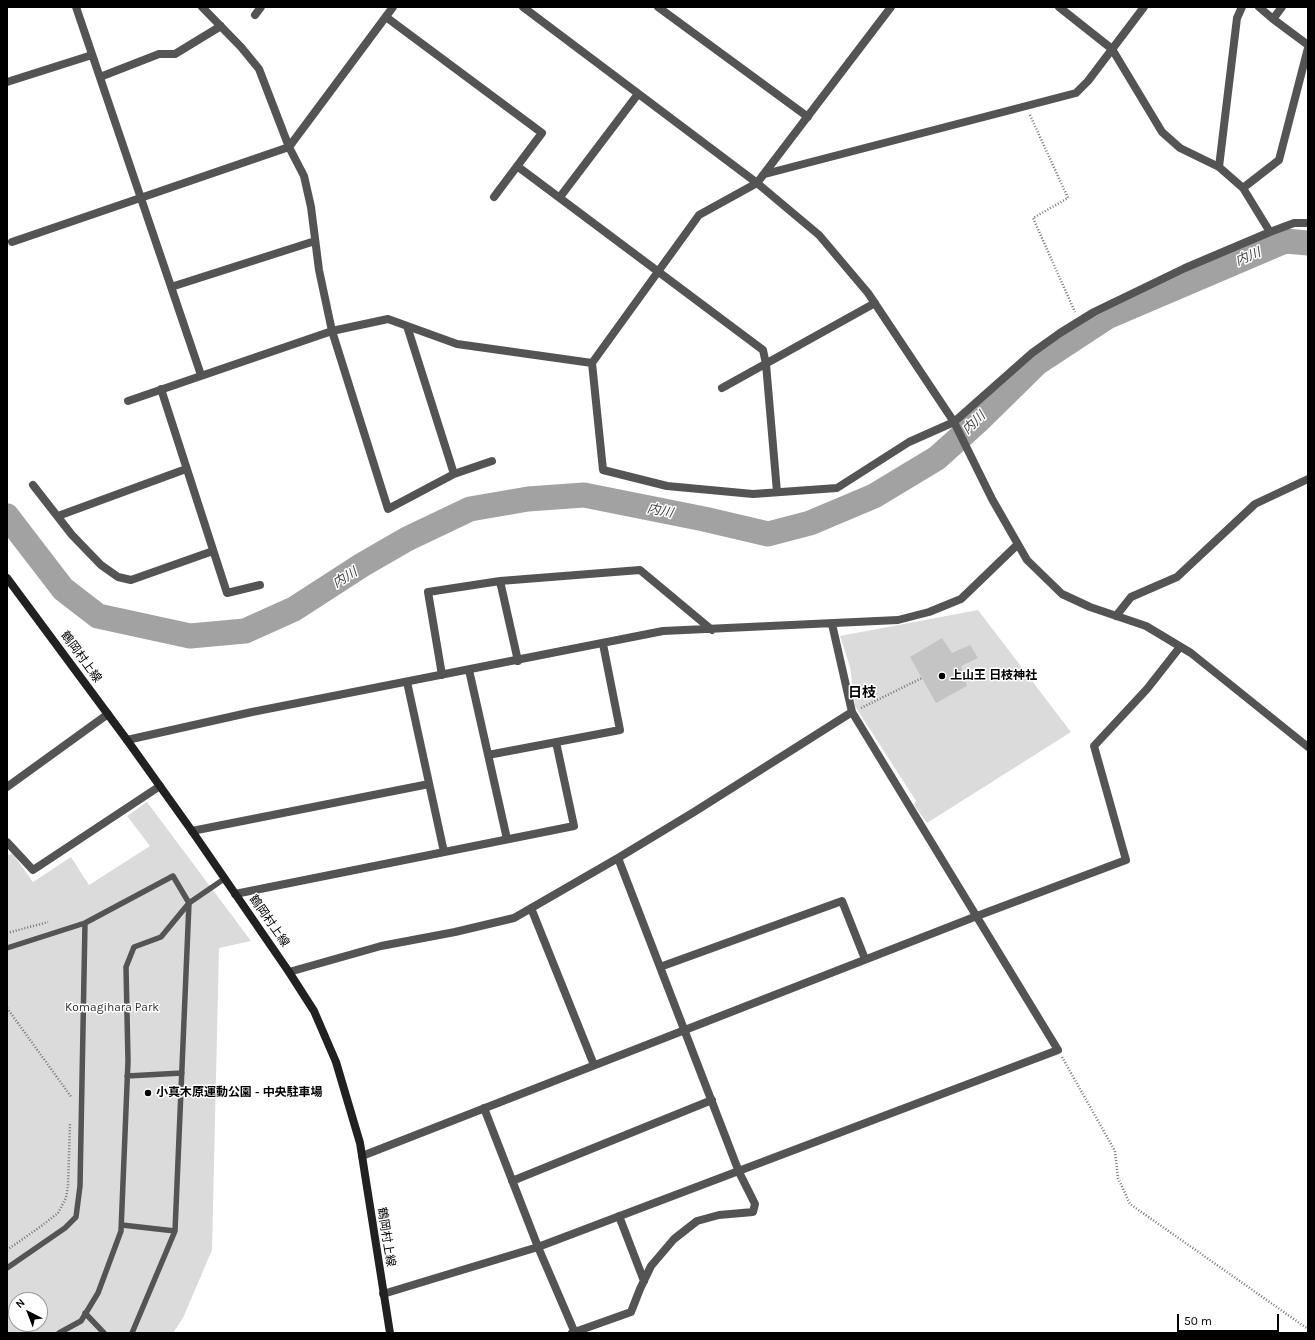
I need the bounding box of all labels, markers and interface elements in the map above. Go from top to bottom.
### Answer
water label: 内川 [1233,245,1263,269]
water label: 内川 [959,408,989,438]
water label: 内川 [646,501,674,521]
water label: 内川 [330,564,360,592]
street label: 鶴岡村上線 [58,628,104,686]
place label: 上山王 日枝神社 [950,669,1037,683]
marker: 上山王 日枝神社 [937,671,947,681]
district label: 日枝 [848,685,876,701]
street label: 鶴岡村上線 [246,892,292,950]
park label: Komagihara Park [65,1001,159,1015]
place label: 小真木原運動公園 - 中央駐車場 [156,1086,323,1100]
marker: 小真木原運動公園 - 中央駐車場 [143,1088,153,1098]
street label: 鶴岡村上線 [374,1206,398,1268]
north arrow [8,1292,48,1332]
text: N [13,1296,28,1311]
scale bar [1179,1306,1281,1332]
text: 50 m [1184,1314,1212,1328]

